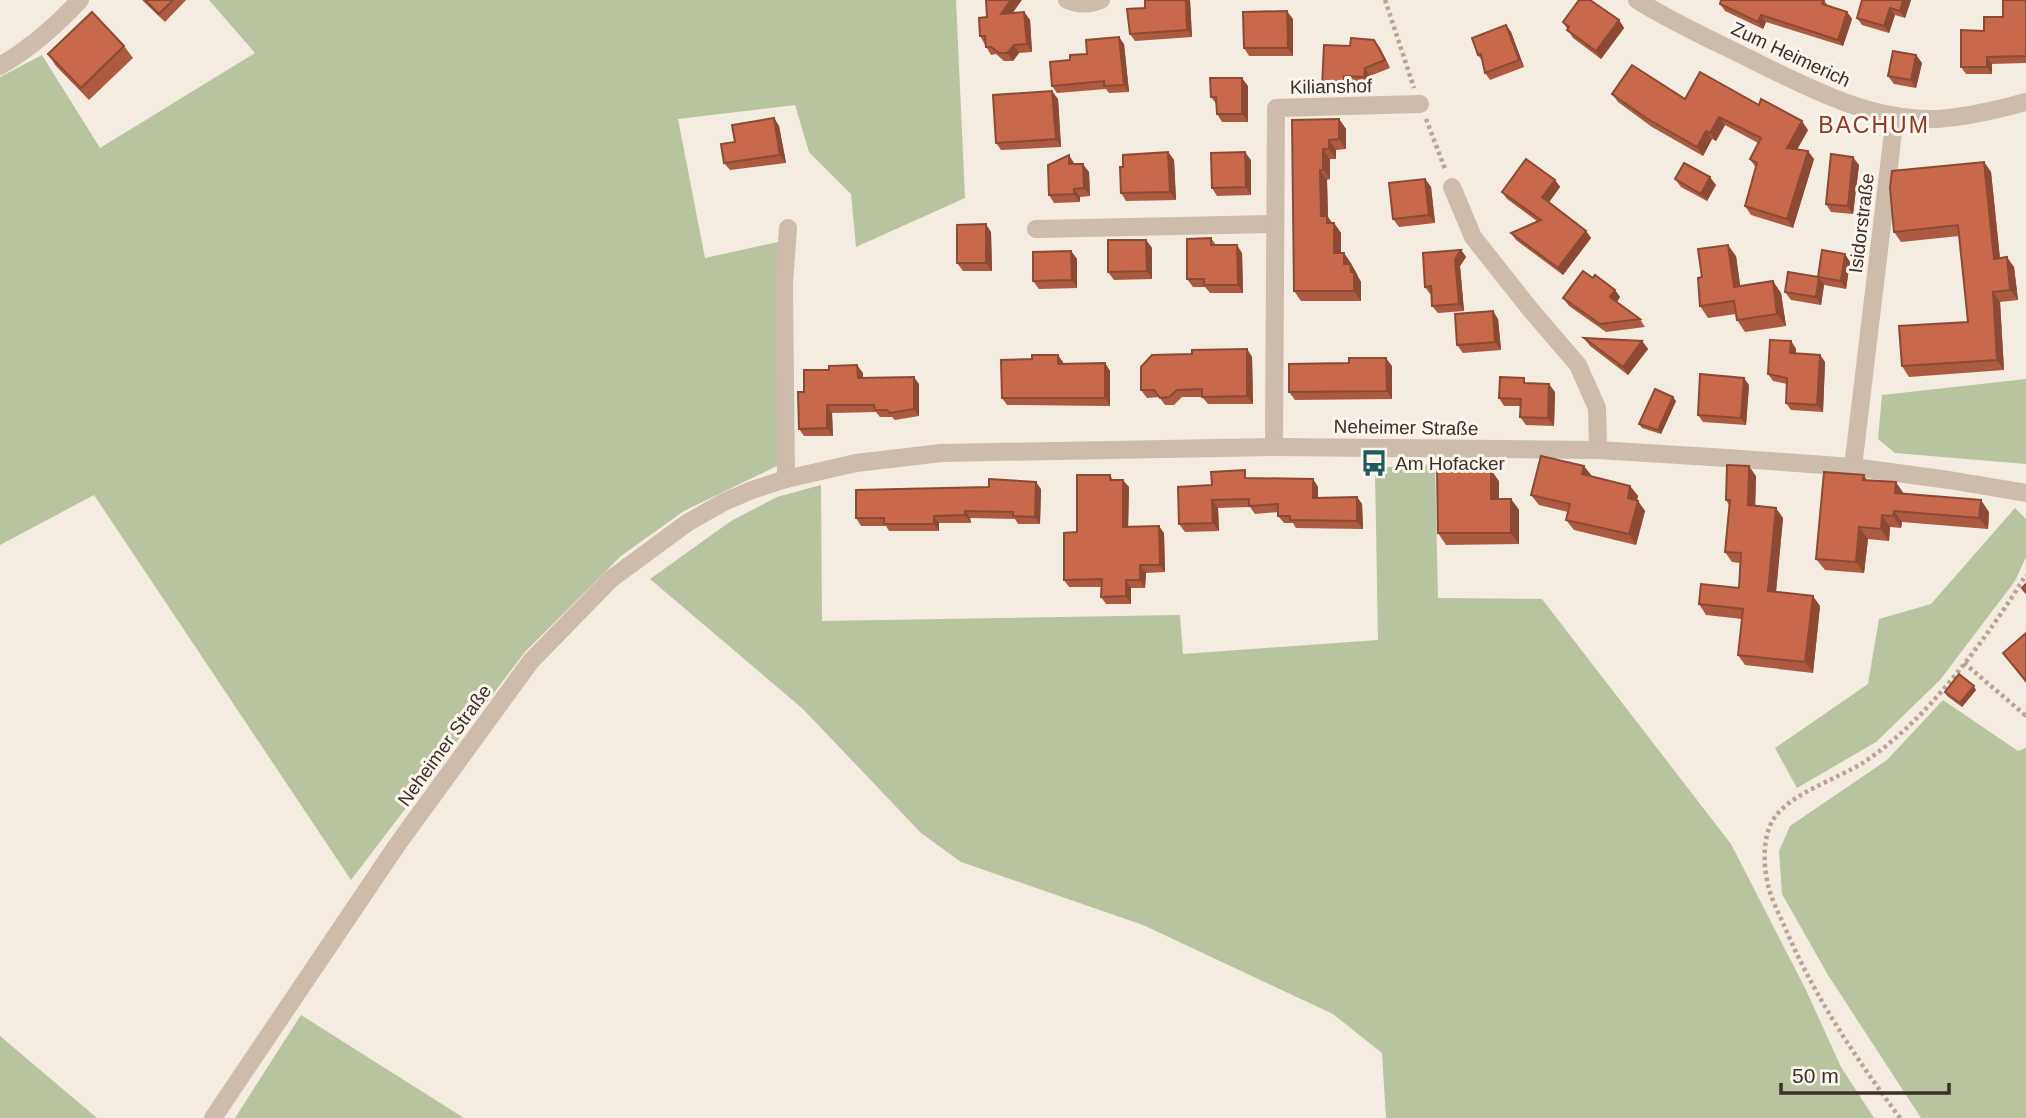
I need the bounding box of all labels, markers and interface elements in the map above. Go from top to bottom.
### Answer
street label: Zum Heimerich [1728,18,1854,91]
street label: Kilianshof [1290,75,1373,98]
district label: BACHUM [1818,112,1930,138]
street label: Isidorstraße [1845,172,1878,274]
street label: Neheimer Straße [1333,416,1478,439]
bus stop icon: Am Hofacker [1359,448,1389,478]
place label: Am Hofacker [1395,453,1505,474]
street label: Neheimer Straße [393,681,495,810]
scale bar [1781,1052,1949,1096]
text: 50 m [1792,1064,1839,1087]

